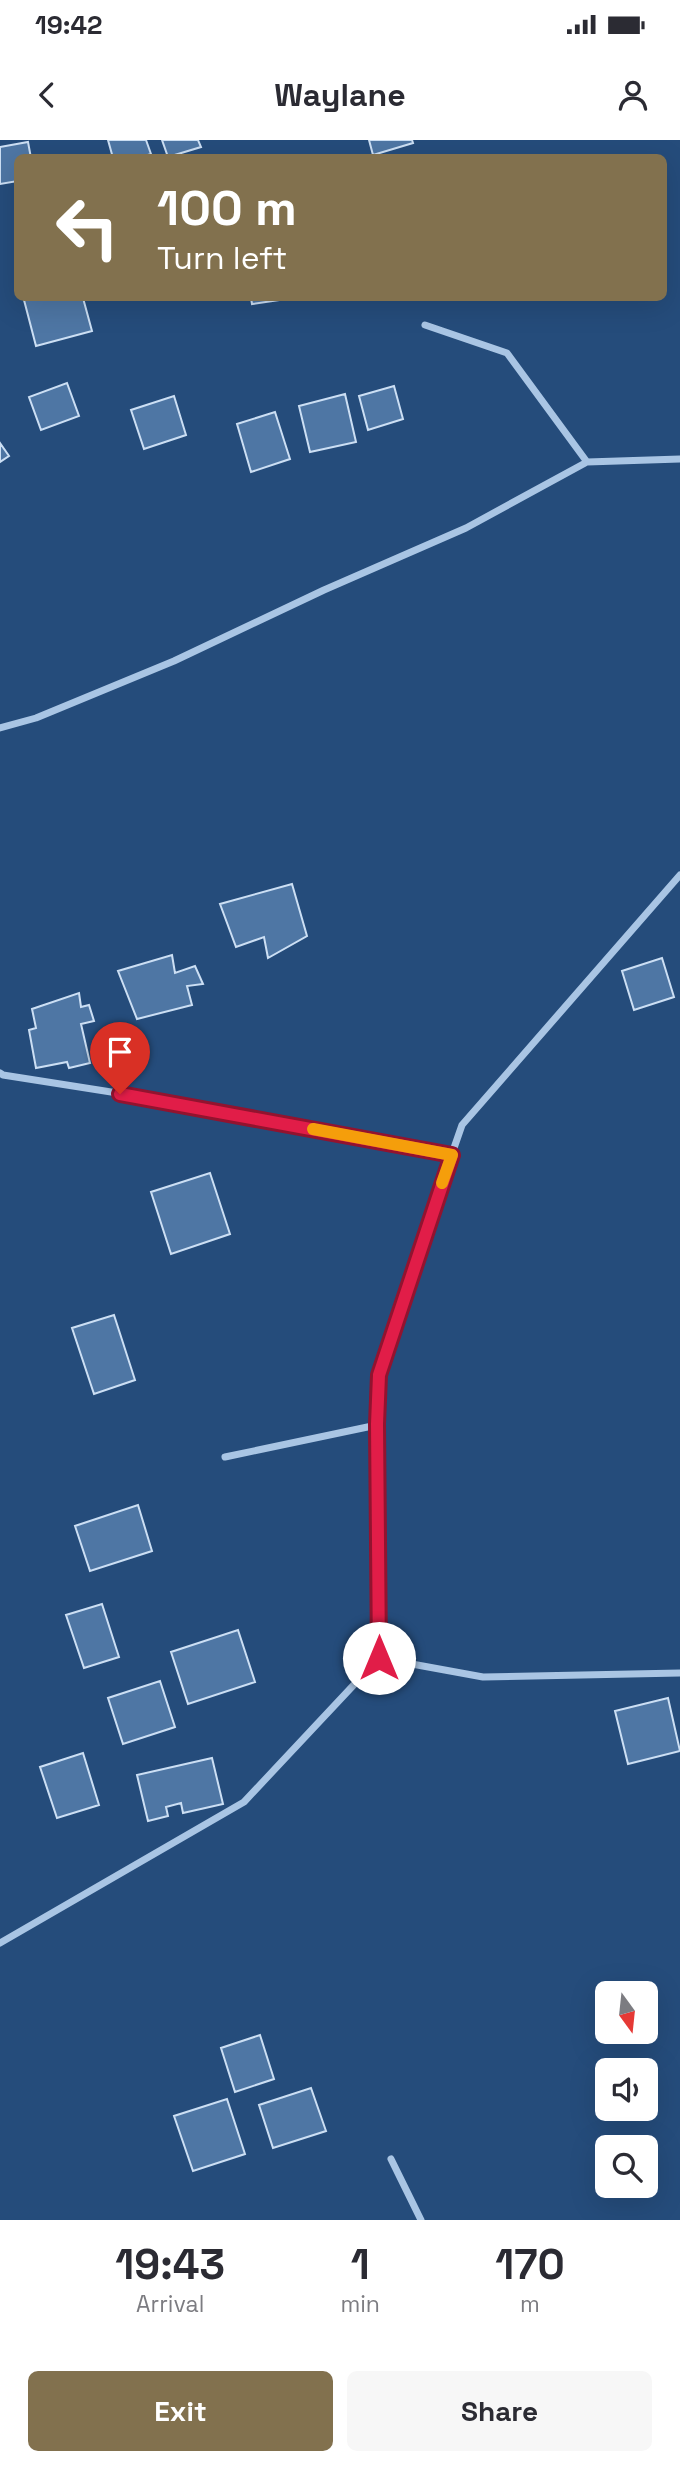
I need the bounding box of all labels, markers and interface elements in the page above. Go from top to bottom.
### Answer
text: 19:42 [35,8,103,42]
text: Waylane [274,75,406,115]
icon: back [28,76,66,114]
icon: person [614,76,652,114]
text: 100 m [157,177,297,239]
icon: left [42,182,133,273]
text: Turn left [157,238,287,278]
pin [90,1022,150,1094]
icon: arrive [101,1033,139,1071]
position arrow [342,1621,416,1695]
north arrow [595,1981,658,2044]
map controls [595,1981,658,2198]
button: sound [595,2058,658,2121]
button: search [595,2135,658,2198]
text: 19:43 [115,2238,225,2291]
text: 1 [351,2238,370,2291]
text: 170 [495,2238,565,2291]
text: Arrival [136,2289,204,2319]
text: min [340,2289,380,2319]
text: m [520,2289,540,2319]
button: Exit [28,2371,333,2451]
button: Share [347,2371,652,2451]

